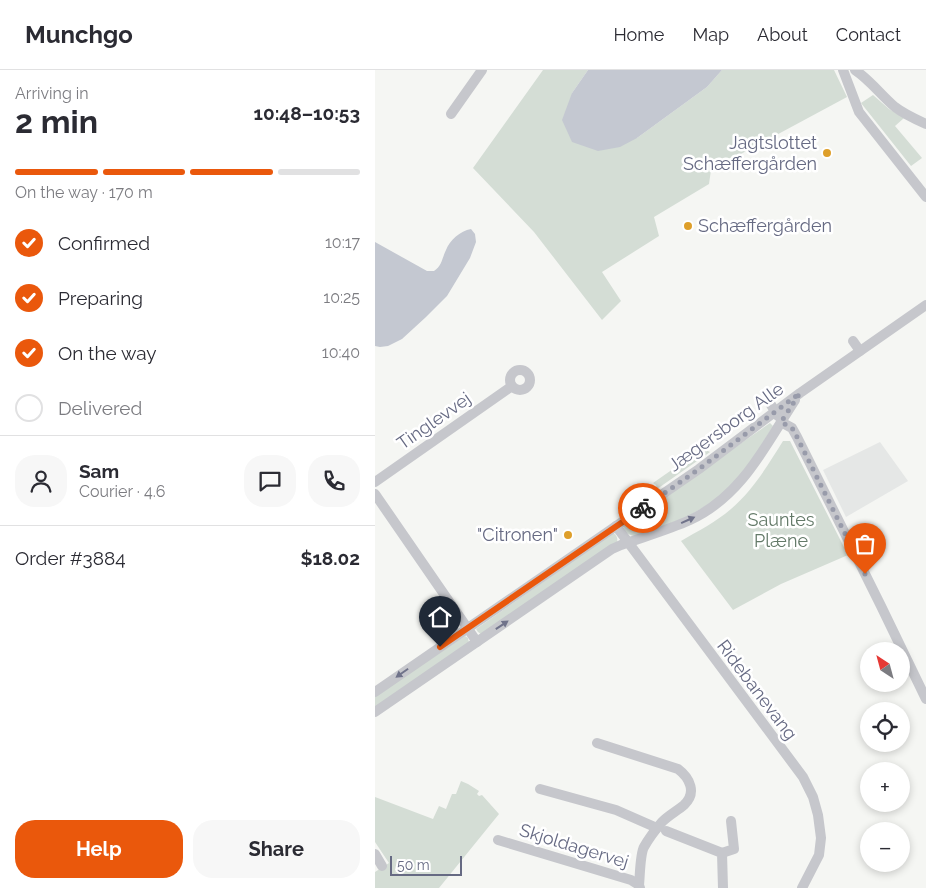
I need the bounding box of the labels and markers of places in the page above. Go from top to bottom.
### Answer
place label: Jagtslottet Schæffergården [683,132,817,174]
marker: Jagtslottet Schæffergården [821,147,833,159]
place label: Schæffergården [698,215,832,236]
marker: Schæffergården [682,220,694,232]
pin [844,523,886,574]
place label: "Citronen" [477,524,558,545]
marker: "Citronen" [562,529,574,541]
pin [419,596,461,647]

